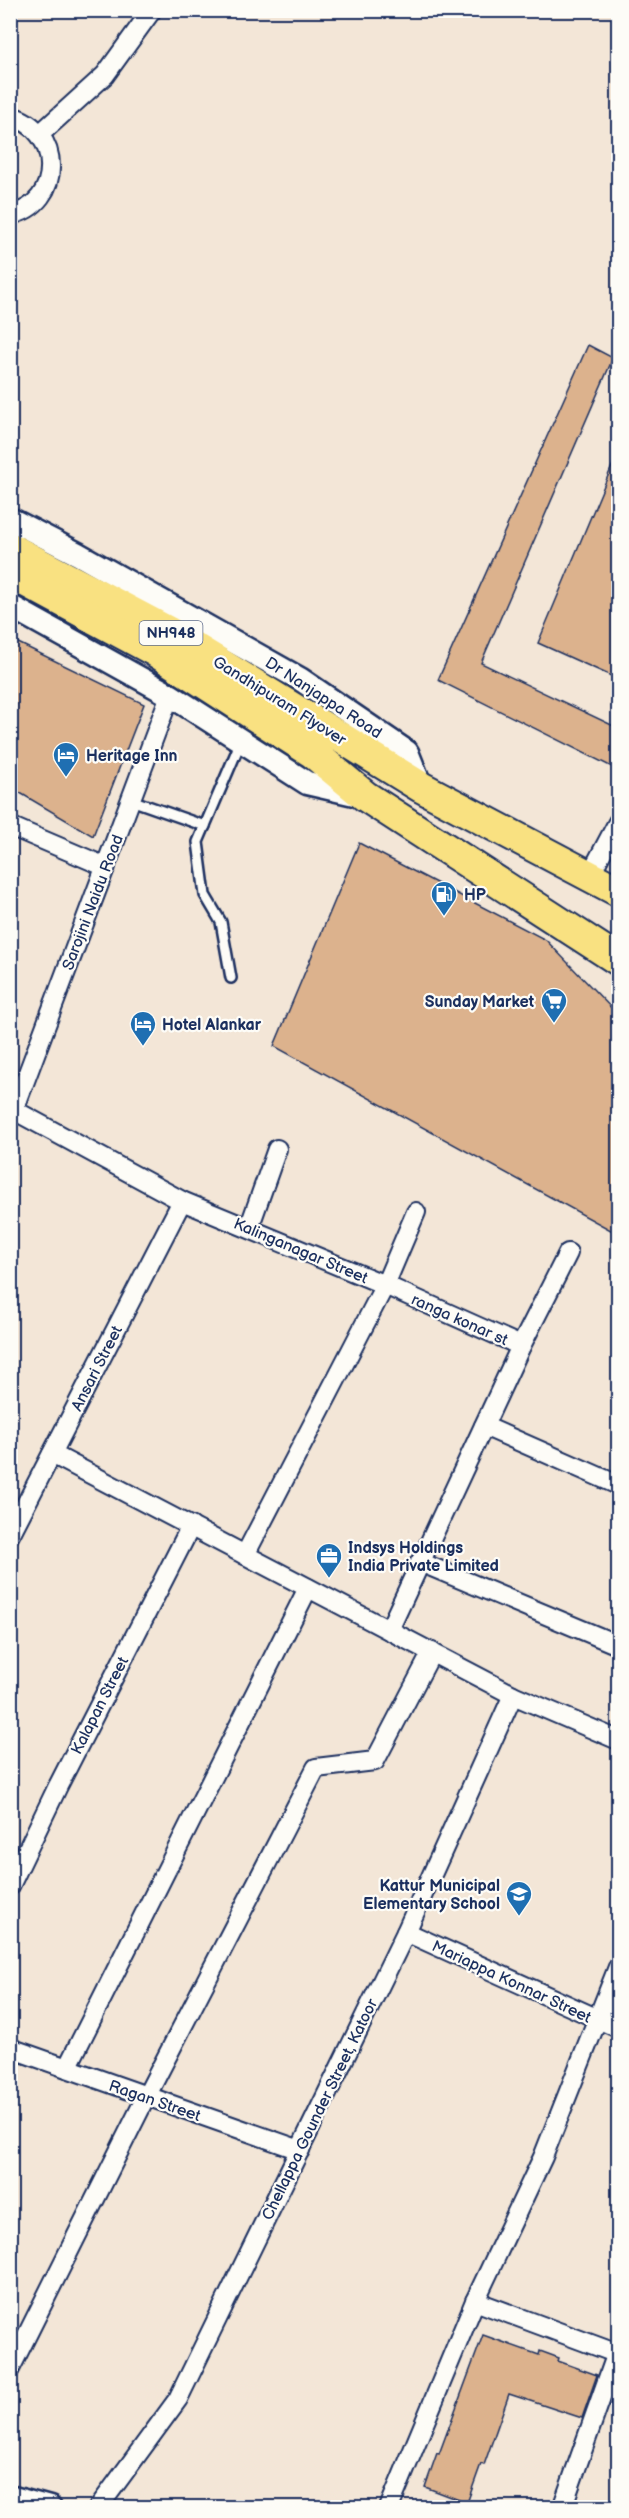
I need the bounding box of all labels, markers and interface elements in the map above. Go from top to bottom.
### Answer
road number: NH948 [140,621,202,645]
street label: Gandhipuram Flyover [209,653,350,750]
street label: Dr Nanjappa Road [261,653,385,743]
hotel icon: Heritage Inn [51,740,81,778]
place label: Heritage Inn [86,747,178,766]
street label: Sarojini Naidu Road [59,832,128,973]
fuel station icon: HP [429,879,459,917]
place label: HP [464,886,486,905]
supermarket icon: Sunday Market [539,986,569,1024]
place label: Sunday Market [425,993,535,1012]
hotel icon: Hotel Alankar [128,1009,158,1047]
place label: Hotel Alankar [162,1016,262,1035]
street label: Kalinganagar Street [230,1215,370,1288]
street label: ranga konar st [408,1291,511,1350]
street label: Ansari Street [68,1323,127,1415]
place label: Indsys Holdings India Private Limited [348,1539,499,1576]
office icon: Indsys Holdings India Private Limited [314,1541,344,1579]
street label: Kalapan Street [68,1654,133,1758]
place label: Kattur Municipal Elementary School [363,1877,500,1914]
school or university icon: Kattur Municipal Elementary School [504,1879,534,1917]
street label: Mariappa Konnar Street [429,1937,594,2028]
street label: Chellappa Gounder Street, Katoor [258,1996,382,2223]
street label: Ragan Street [106,2077,203,2126]

